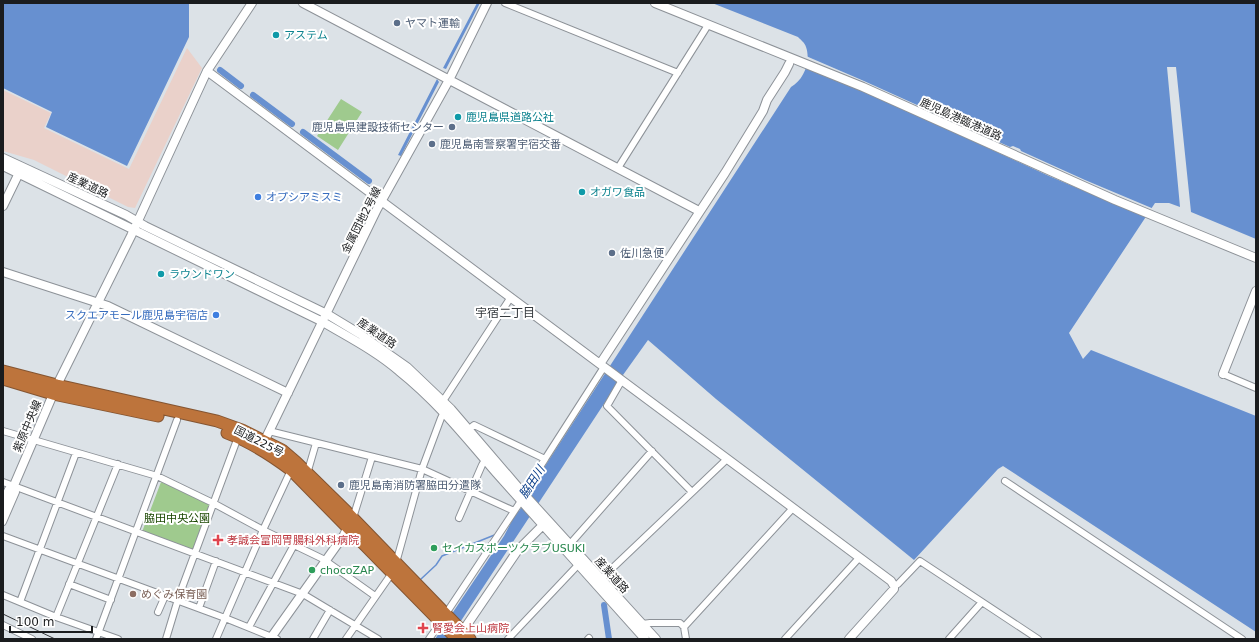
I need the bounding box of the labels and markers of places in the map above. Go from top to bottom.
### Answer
place label: ヤマト運輸 [405,17,460,30]
marker: ヤマト運輸 [392,18,402,28]
place label: アステム [284,29,328,42]
marker: アステム [271,30,281,40]
place label: 鹿児島県道路公社 [466,111,554,124]
marker: 鹿児島県道路公社 [453,112,463,122]
place label: 鹿児島県建設技術センター [312,121,444,134]
marker: 鹿児島県建設技術センター [447,122,457,132]
place label: 鹿児島南警察署宇宿交番 [440,138,561,151]
marker: 鹿児島南警察署宇宿交番 [427,139,437,149]
place label: オガワ食品 [590,186,645,199]
marker: オガワ食品 [577,187,587,197]
place label: オプシアミスミ [266,191,343,204]
marker: オプシアミスミ [253,192,263,202]
place label: 佐川急便 [620,247,665,260]
marker: 佐川急便 [607,248,617,258]
place label: ラウンドワン [169,268,235,281]
marker: ラウンドワン [156,269,166,279]
place label: スクエアモール鹿児島宇宿店 [65,309,208,322]
marker: スクエアモール鹿児島宇宿店 [211,310,221,320]
place label: 鹿児島南消防署脇田分遣隊 [349,479,481,492]
marker: 鹿児島南消防署脇田分遣隊 [336,480,346,490]
marker: 孝誠会富岡胃腸科外科病院 [212,534,224,546]
place label: 孝誠会富岡胃腸科外科病院 [227,534,359,547]
place label: セイカスポーツクラブUSUKI [442,542,585,555]
marker: セイカスポーツクラブUSUKI [429,543,439,553]
place label: chocoZAP [320,564,375,577]
marker: chocoZAP [307,565,317,575]
place label: めぐみ保育園 [141,588,207,601]
marker: めぐみ保育園 [128,589,138,599]
marker: 腎愛会上山病院 [417,622,429,634]
place label: 腎愛会上山病院 [432,622,509,635]

